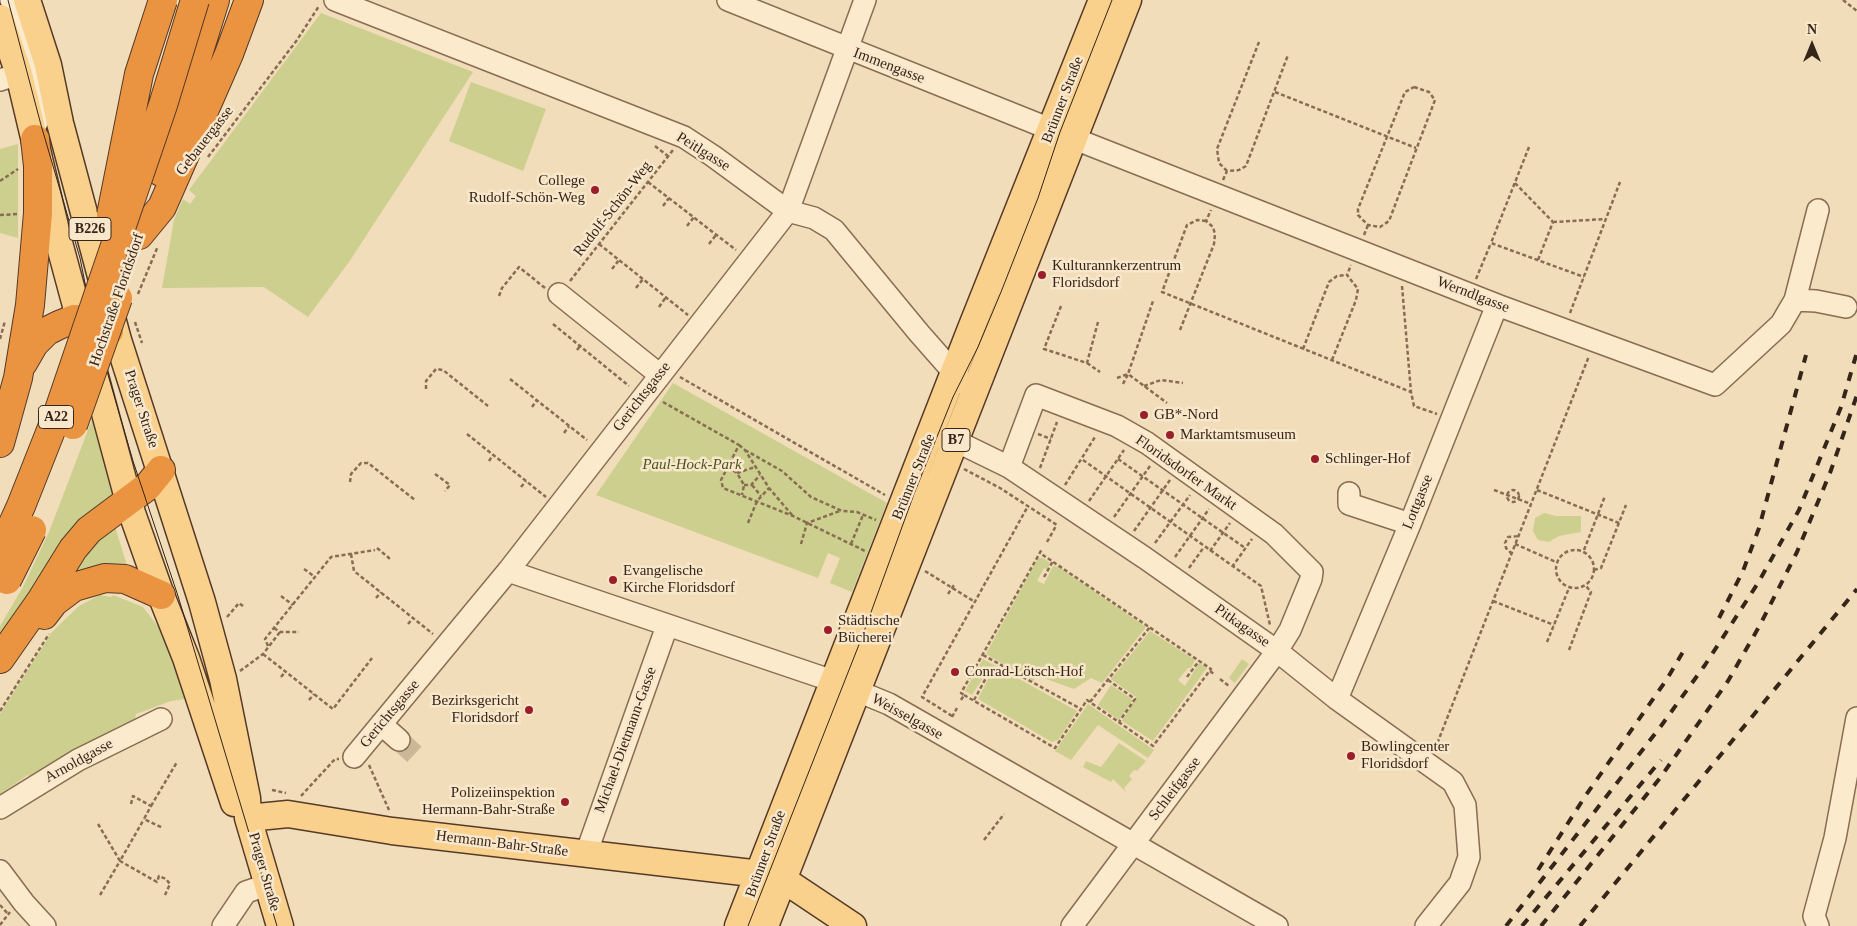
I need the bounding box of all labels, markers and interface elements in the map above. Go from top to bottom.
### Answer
north arrow [1787,20,1837,70]
text: N [1807,22,1817,37]
street label: Immengasse [851,44,927,88]
street label: Brünner Straße [1038,54,1088,146]
street label: Gebauergasse [172,103,238,179]
street label: Peitlgasse [673,128,733,176]
street label: Rudolf-Schön-Weg [570,158,656,260]
place label: College Rudolf-Schön-Weg [469,172,585,207]
marker: College Rudolf-Schön-Weg [589,184,601,196]
road number: B226 [69,218,111,240]
street label: Hochstraße Floridsdorf [86,231,148,369]
place label: Kulturannkerzentrum Floridsdorf [1052,257,1181,292]
marker: Kulturannkerzentrum Floridsdorf [1036,269,1048,281]
street label: Werndlgasse [1434,273,1512,317]
street label: Gerichtsgasse [609,359,675,435]
street label: Prager Straße [120,368,162,450]
road number: A22 [38,406,74,428]
place label: GB*-Nord [1154,406,1218,424]
marker: GB*-Nord [1138,409,1150,421]
place label: Marktamtsmuseum [1180,426,1296,444]
road number: B7 [942,428,970,452]
marker: Marktamtsmuseum [1164,429,1176,441]
street label: Brünner Straße [889,431,939,523]
street label: Floridsdorfer Markt [1132,431,1240,515]
place label: Schlinger-Hof [1325,450,1411,468]
marker: Schlinger-Hof [1309,453,1321,465]
park label: Paul-Hock-Park [642,456,742,474]
street label: Lottgasse [1399,472,1437,532]
place label: Evangelische Kirche Floridsdorf [623,562,735,597]
marker: Evangelische Kirche Floridsdorf [607,574,619,586]
street label: Pitkagasse [1211,600,1273,652]
place label: Städtische Bücherei [838,612,900,647]
marker: Städtische Bücherei [822,624,834,636]
place label: Conrad-Lötsch-Hof [965,663,1083,681]
street label: Michael-Dietmann-Gasse [591,665,661,815]
marker: Conrad-Lötsch-Hof [949,666,961,678]
street label: Gerichtsgasse [356,676,424,752]
street label: Weisselgasse [868,690,946,744]
place label: Bezirksgericht Floridsdorf [432,692,519,727]
marker: Bezirksgericht Floridsdorf [523,704,535,716]
street label: Arnoldgasse [42,735,116,787]
place label: Bowlingcenter Floridsdorf [1361,738,1449,773]
marker: Bowlingcenter Floridsdorf [1345,750,1357,762]
street label: Schleifgasse [1145,754,1205,824]
place label: Polizeiinspektion Hermann-Bahr-Straße [422,784,555,819]
marker: Polizeiinspektion Hermann-Bahr-Straße [559,796,571,808]
street label: Brünner Straße [742,808,790,900]
street label: Hermann-Bahr-Straße [435,827,569,861]
street label: Prager Straße [244,830,284,914]

